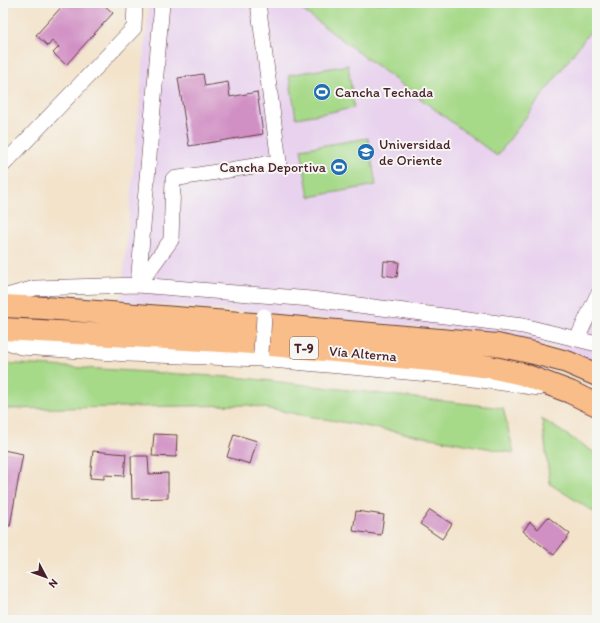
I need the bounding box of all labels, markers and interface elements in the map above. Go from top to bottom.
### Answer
sports icon: Cancha Techada [312,82,332,102]
place label: Cancha Techada [335,84,433,101]
place label: Universidad de Oriente [379,136,451,169]
school or university icon: Universidad de Oriente [356,142,376,162]
sports icon: Cancha Deportiva [329,157,349,177]
place label: Cancha Deportiva [219,159,327,176]
road number: T-9 [290,337,318,359]
street label: Vía Alterna [328,343,398,365]
north arrow [26,557,66,597]
text: N [46,576,61,590]

